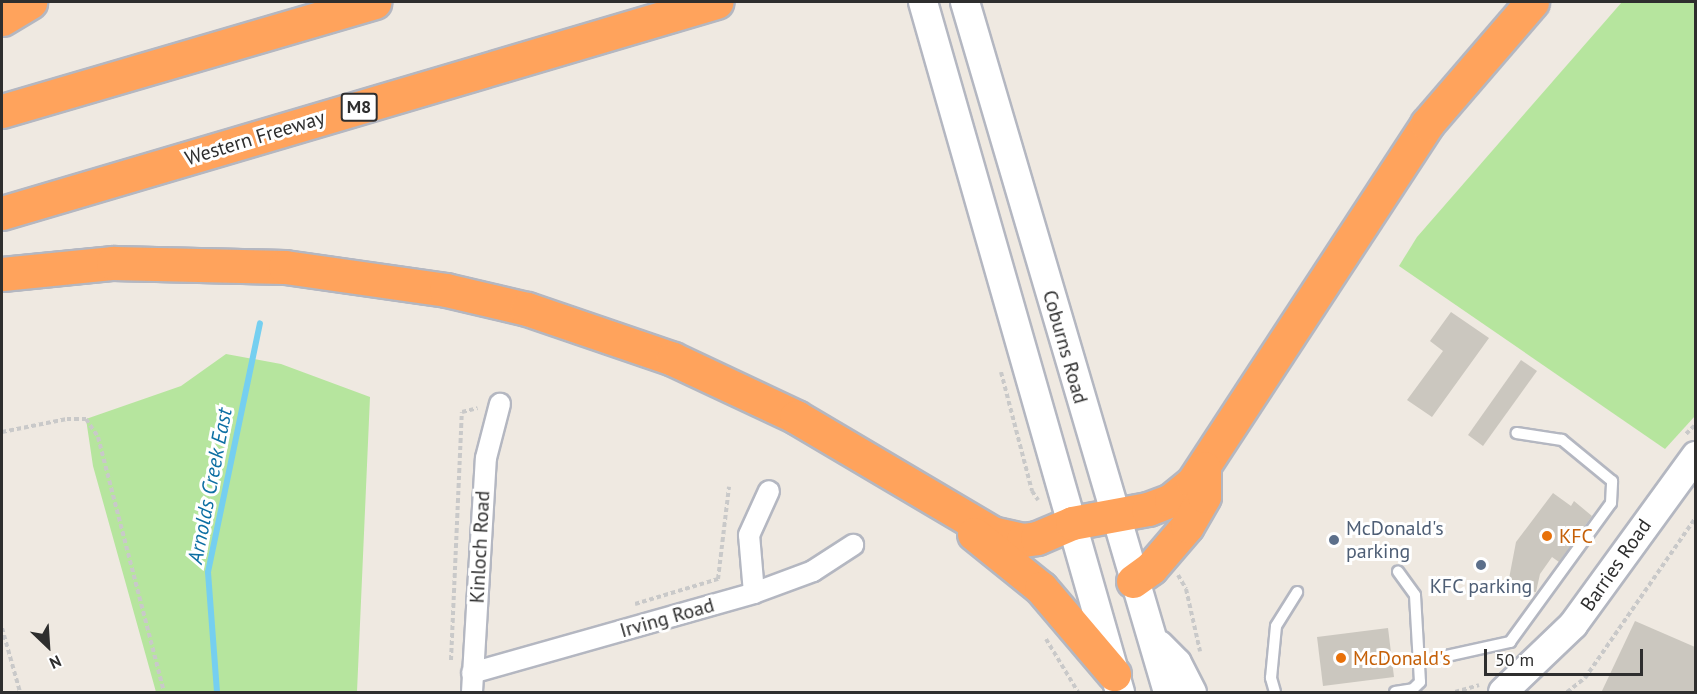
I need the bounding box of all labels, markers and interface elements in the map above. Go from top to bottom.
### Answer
road number: M8 [340,92,378,122]
street label: Western Freeway [182,105,328,171]
street label: Coburns Road [1037,288,1093,406]
water label: Arnolds Creek East [183,406,237,566]
street label: Kinloch Road [465,490,495,604]
street label: Barries Road [1576,514,1656,616]
place label: McDonald's parking [1346,516,1444,563]
place label: KFC [1559,524,1593,548]
marker: KFC [1540,529,1554,543]
marker: McDonald's parking [1327,533,1341,547]
marker: KFC parking [1474,558,1488,572]
place label: KFC parking [1429,574,1533,598]
street label: Irving Road [617,593,717,643]
north arrow [18,616,78,676]
scale bar [1487,637,1646,675]
place label: McDonald's [1353,646,1451,670]
text: 50 m [1495,648,1534,671]
text: N [47,651,65,674]
marker: McDonald's [1334,651,1348,665]

